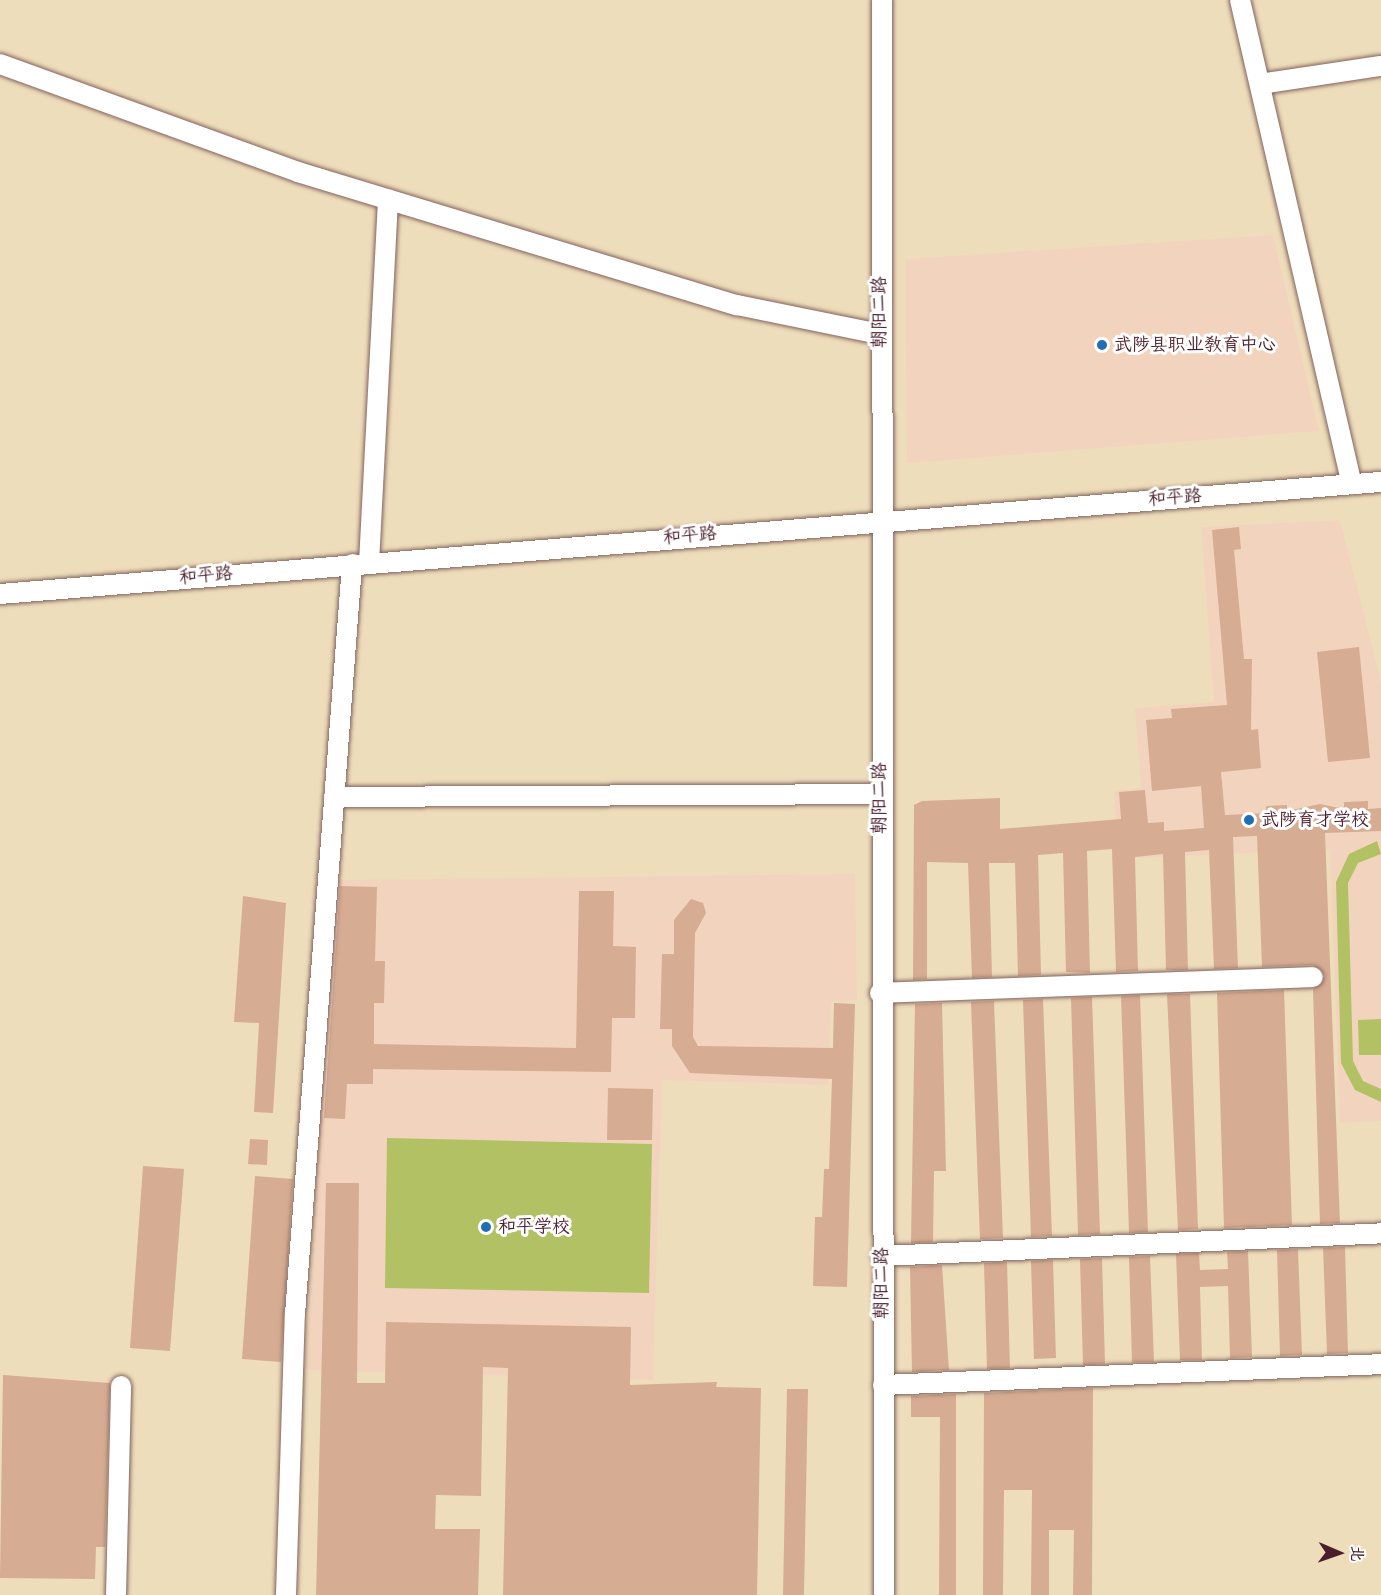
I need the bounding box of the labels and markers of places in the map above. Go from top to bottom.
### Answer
place label: 武陟县职业教育中心 [1114,334,1276,356]
marker: 武陟县职业教育中心 [1095,338,1109,352]
place label: 武陟育才学校 [1261,809,1369,831]
marker: 武陟育才学校 [1242,813,1256,827]
place label: 和平学校 [498,1216,570,1238]
marker: 和平学校 [479,1220,493,1234]

